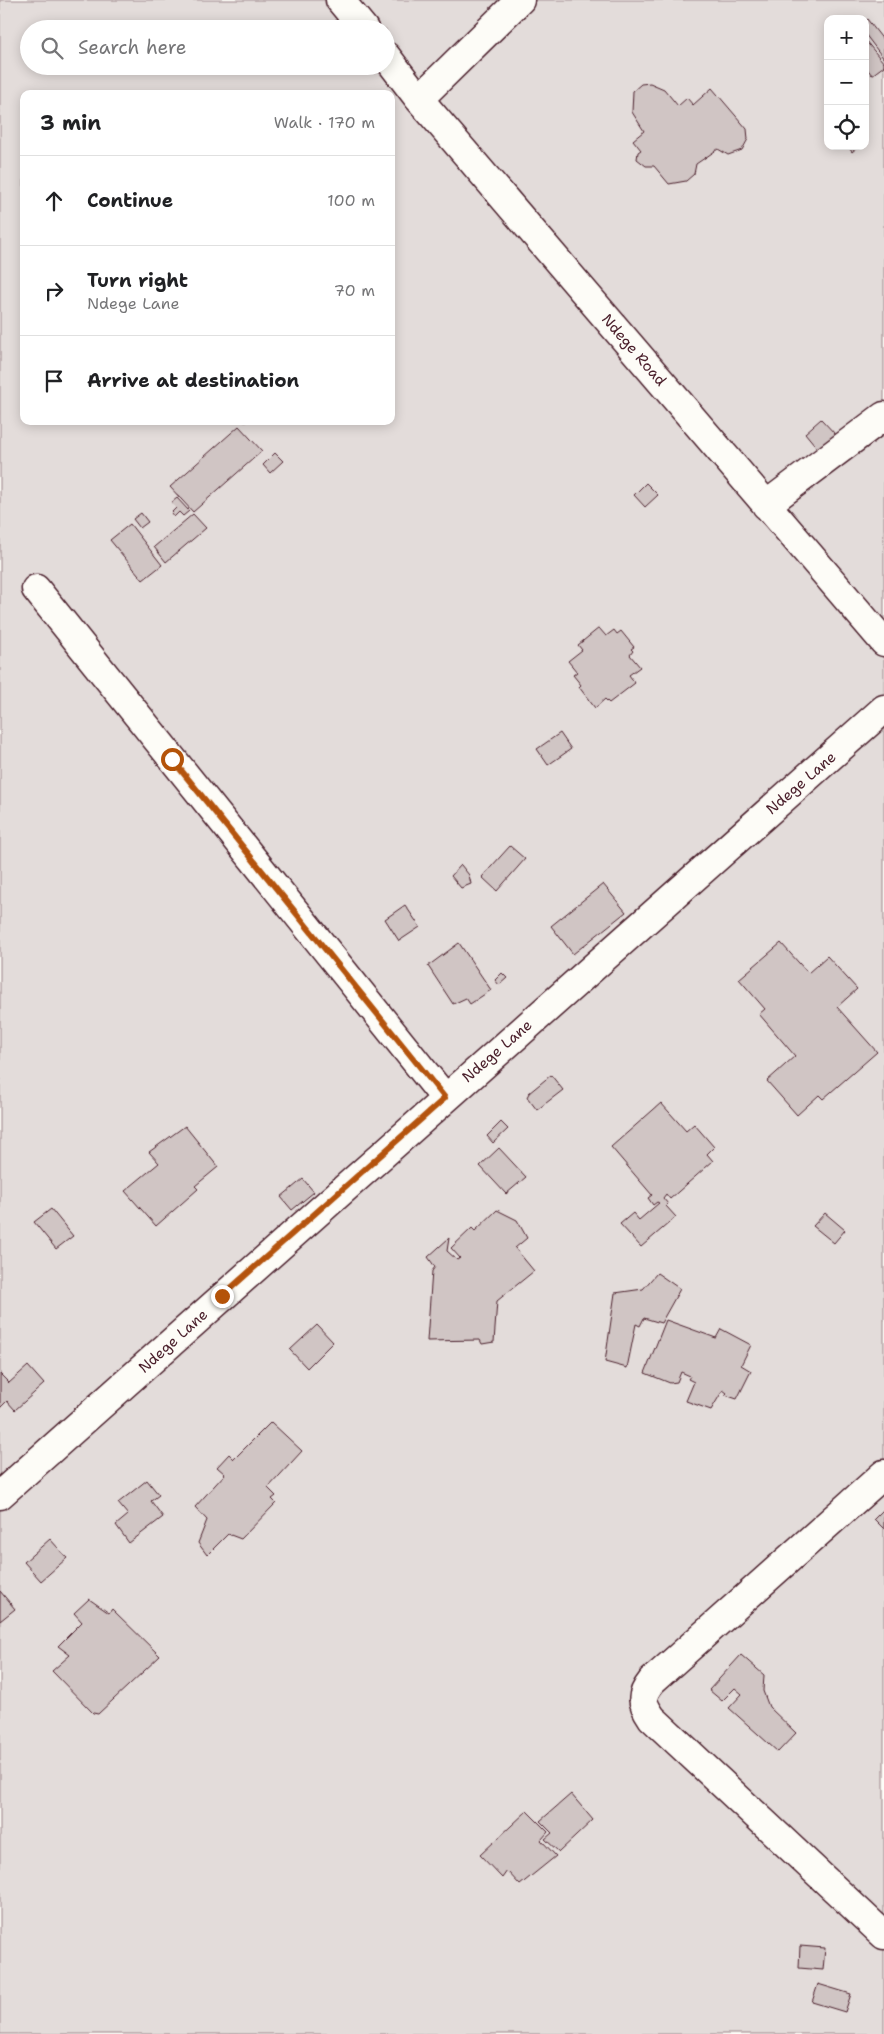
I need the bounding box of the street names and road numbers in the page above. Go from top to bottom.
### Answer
street label: Ndege Road [597,310,671,391]
street label: Ndege Lane [762,747,840,819]
street label: Ndege Lane [458,1015,536,1087]
street label: Ndege Lane [134,1305,212,1377]

